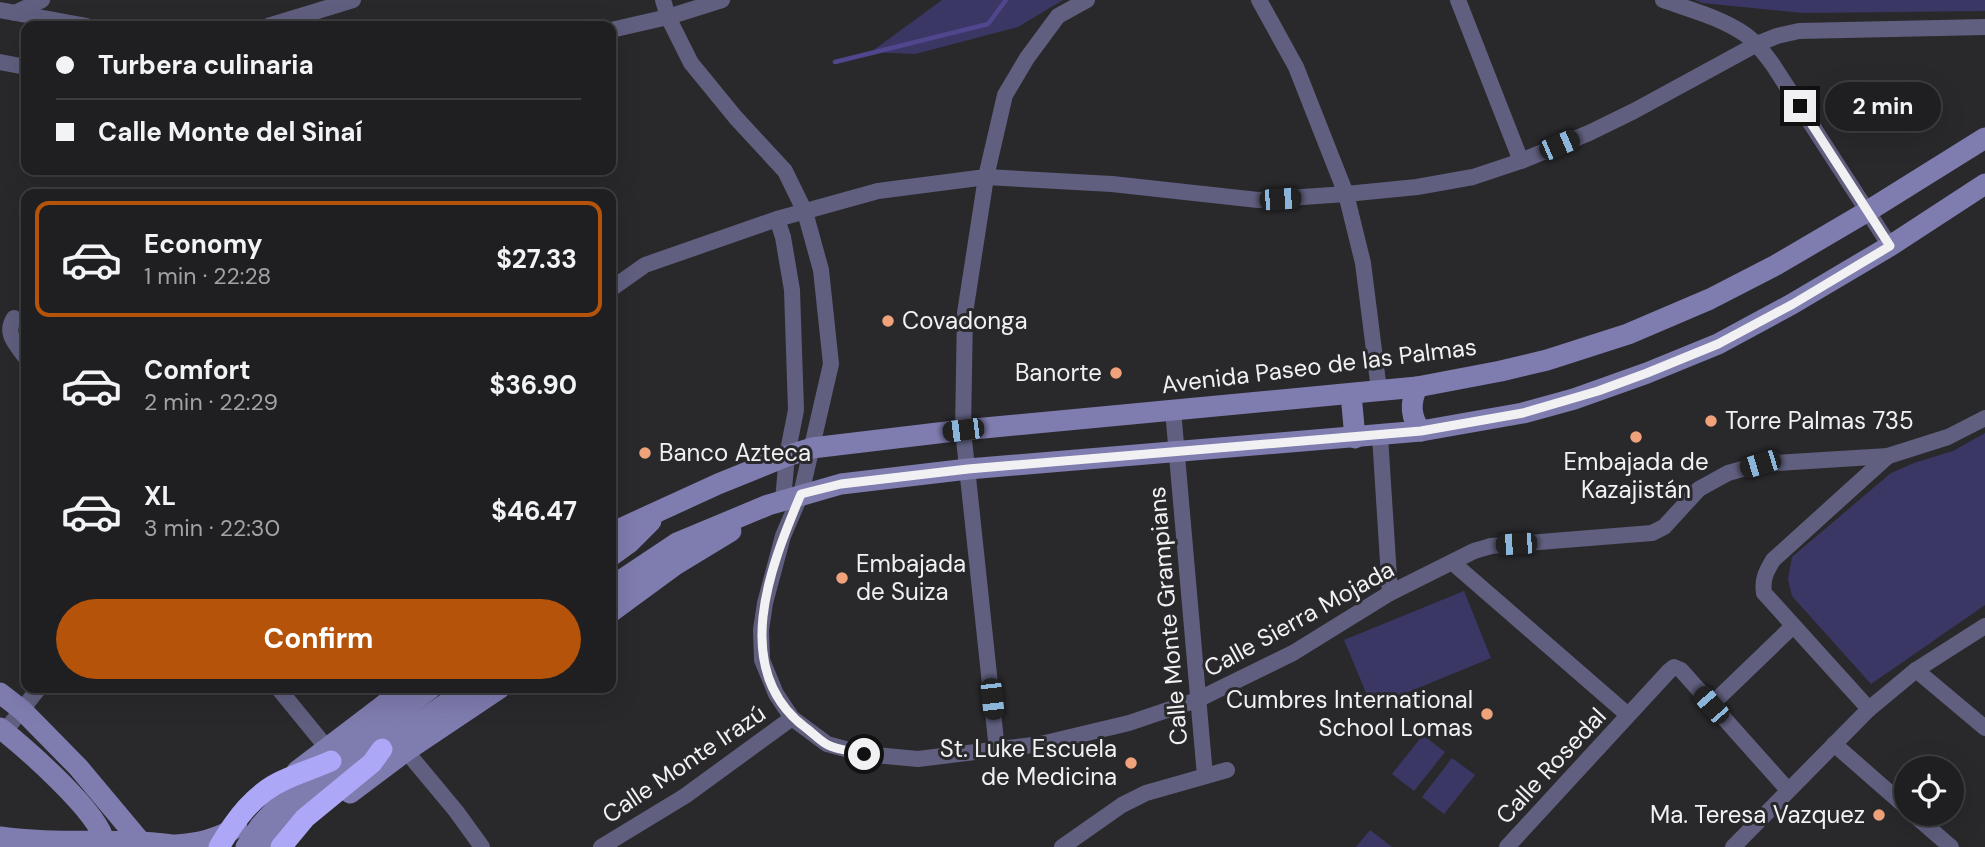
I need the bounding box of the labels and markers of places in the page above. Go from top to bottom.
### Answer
place label: Covadonga [902,305,1027,336]
marker: Covadonga [880,313,896,329]
place label: Banorte [1015,357,1102,388]
marker: Banorte [1108,365,1124,381]
place label: Torre Palmas 735 [1725,405,1914,436]
marker: Torre Palmas 735 [1703,413,1719,429]
marker: Embajada de Kazajistán [1628,429,1644,445]
place label: Banco Azteca [659,437,811,468]
marker: Banco Azteca [637,445,653,461]
place label: Embajada de Kazajistán [1563,446,1709,505]
place label: Embajada de Suiza [856,548,966,607]
marker: Embajada de Suiza [834,570,850,586]
place label: Cumbres International School Lomas [1226,684,1473,743]
marker: Cumbres International School Lomas [1479,706,1495,722]
place label: St. Luke Escuela de Medicina [940,733,1117,792]
marker: St. Luke Escuela de Medicina [1123,755,1139,771]
place label: Ma. Teresa Vazquez [1650,799,1865,830]
marker: Ma. Teresa Vazquez [1871,807,1887,823]

